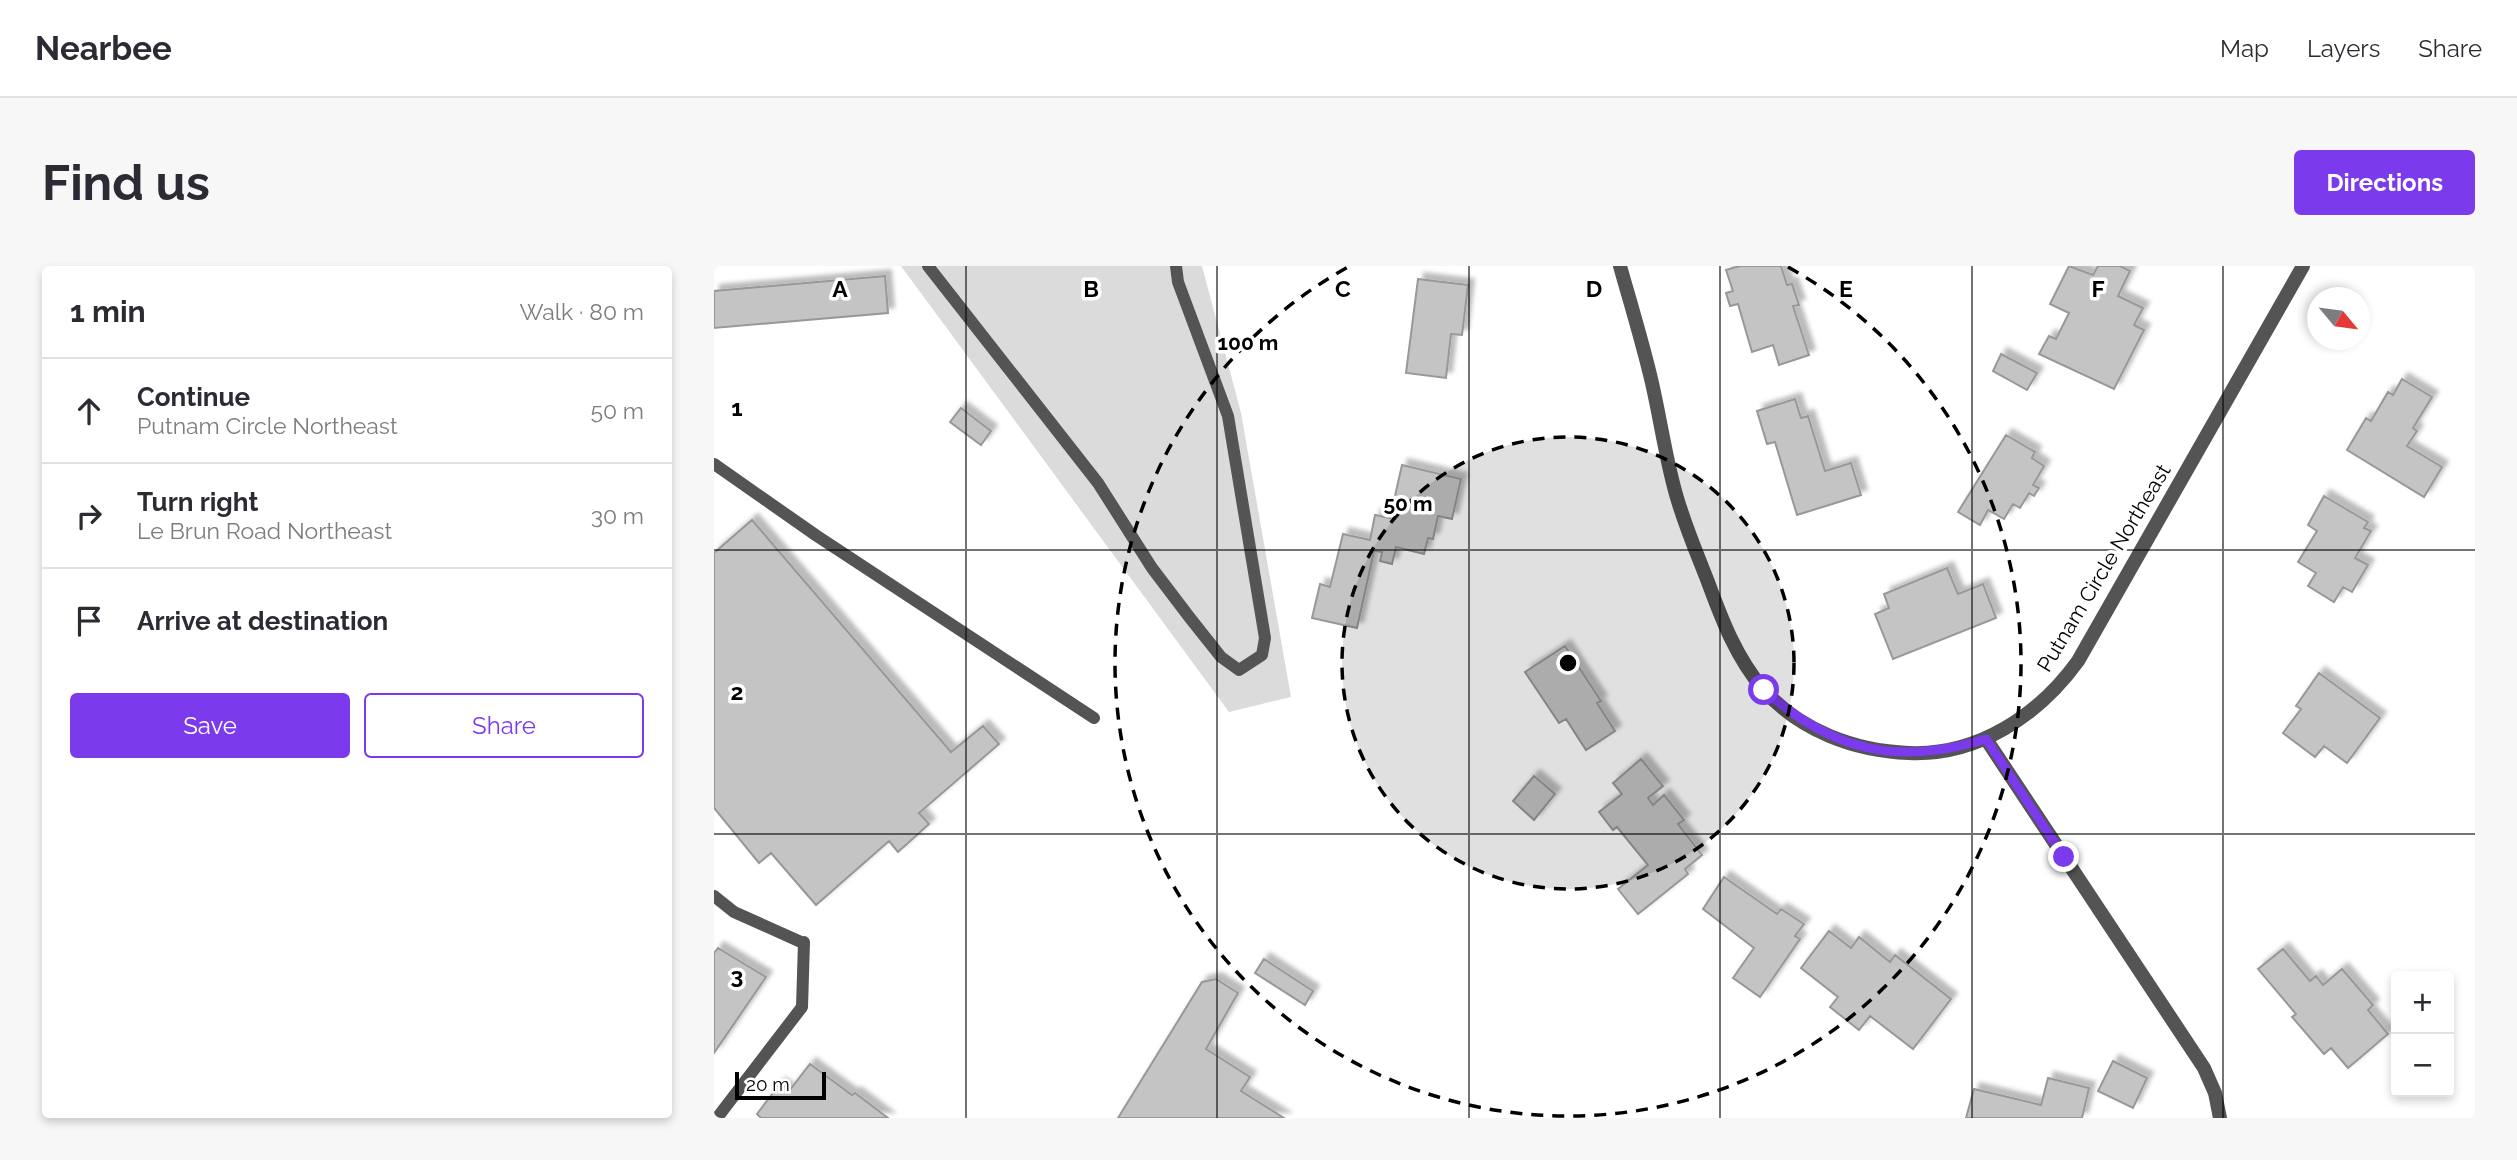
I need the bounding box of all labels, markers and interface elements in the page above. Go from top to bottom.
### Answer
text: Nearbee [35,29,172,68]
text: Map [2220,34,2269,63]
text: Layers [2307,34,2380,63]
text: Share [2418,34,2482,63]
button: Directions [2294,150,2475,215]
text: Find us [42,154,210,211]
text: A [832,275,848,302]
text: B [1083,275,1099,302]
text: C [1335,275,1351,302]
text: D [1586,275,1602,302]
text: E [1839,275,1853,302]
text: F [2091,275,2105,302]
north arrow [2307,287,2370,350]
text: 1 min [70,294,146,329]
text: Walk · 80 m [519,298,644,325]
text: 100 m [1218,330,1278,355]
text: Continue [137,382,250,412]
icon: ahead [70,392,108,430]
text: 1 [731,394,743,421]
text: 50 m [590,397,644,424]
text: Putnam Circle Northeast [137,412,398,439]
street label: Putnam Circle Northeast [2032,459,2176,676]
text: Turn right [137,487,258,517]
text: 50 m [1383,491,1433,516]
icon: right [70,497,108,535]
text: 30 m [591,502,644,529]
text: Le Brun Road Northeast [137,517,392,544]
icon: arrive [70,602,108,640]
text: Arrive at destination [137,606,388,636]
centre of rings [1556,651,1580,675]
route start [1748,674,1779,705]
text: 2 [731,678,743,705]
button: Save [70,693,350,758]
button: Share [364,693,644,758]
route end [2048,841,2079,872]
text: 3 [731,962,743,989]
map controls [2391,971,2454,1097]
button: + [2391,971,2454,1034]
button: − [2391,1034,2454,1097]
scale bar [735,1069,826,1101]
text: 20 m [746,1073,790,1095]

